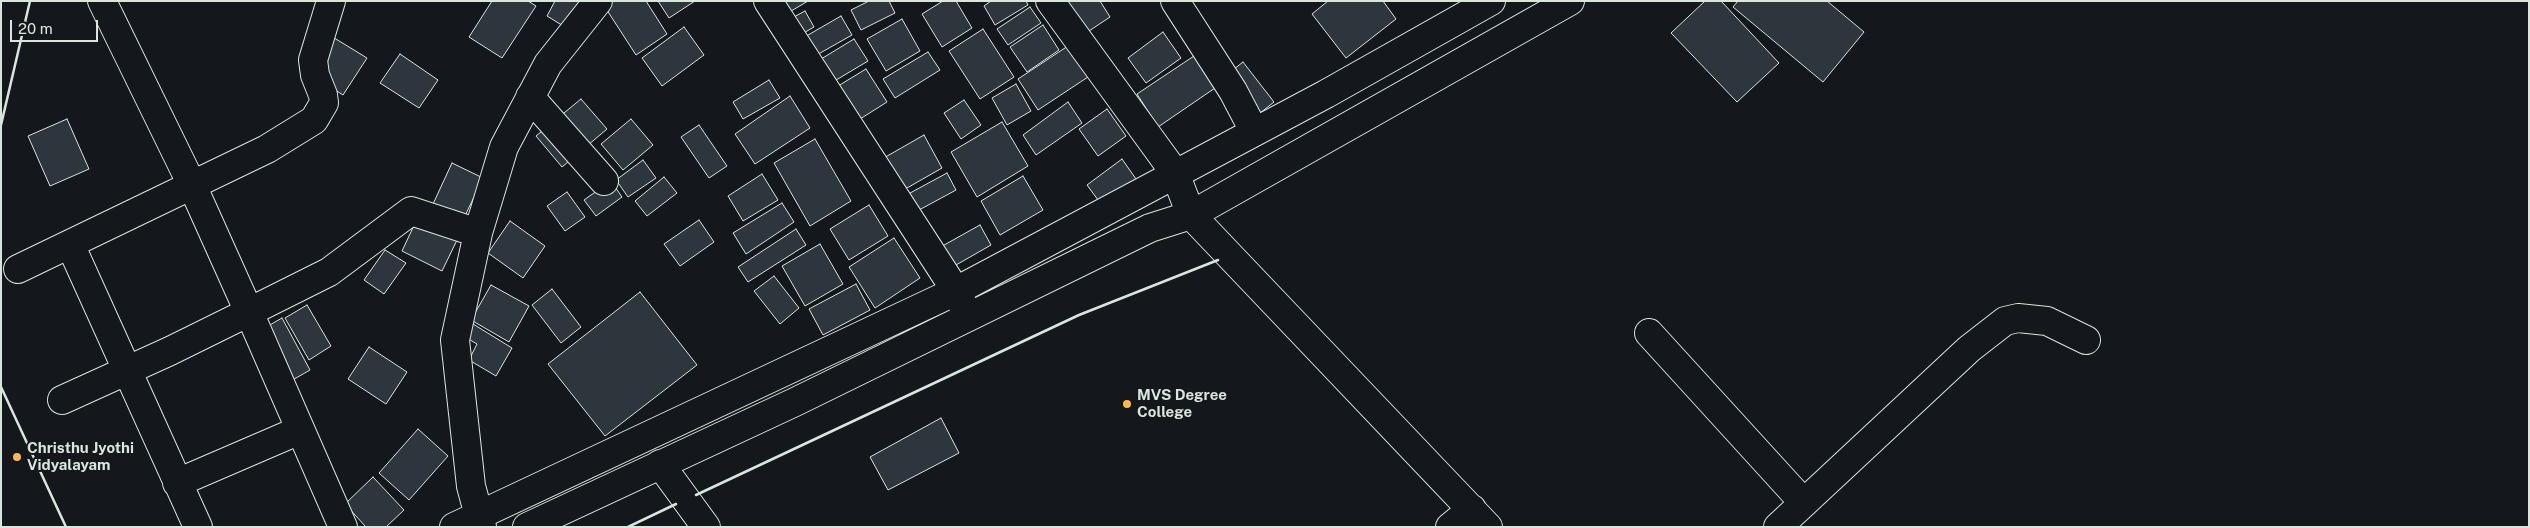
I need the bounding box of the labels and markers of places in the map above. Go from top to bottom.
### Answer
place label: MVS Degree College [1137,386,1227,421]
marker: MVS Degree College [1121,398,1133,410]
place label: Christhu Jyothi Vidyalayam [27,439,134,474]
marker: Christhu Jyothi Vidyalayam [11,451,23,463]

